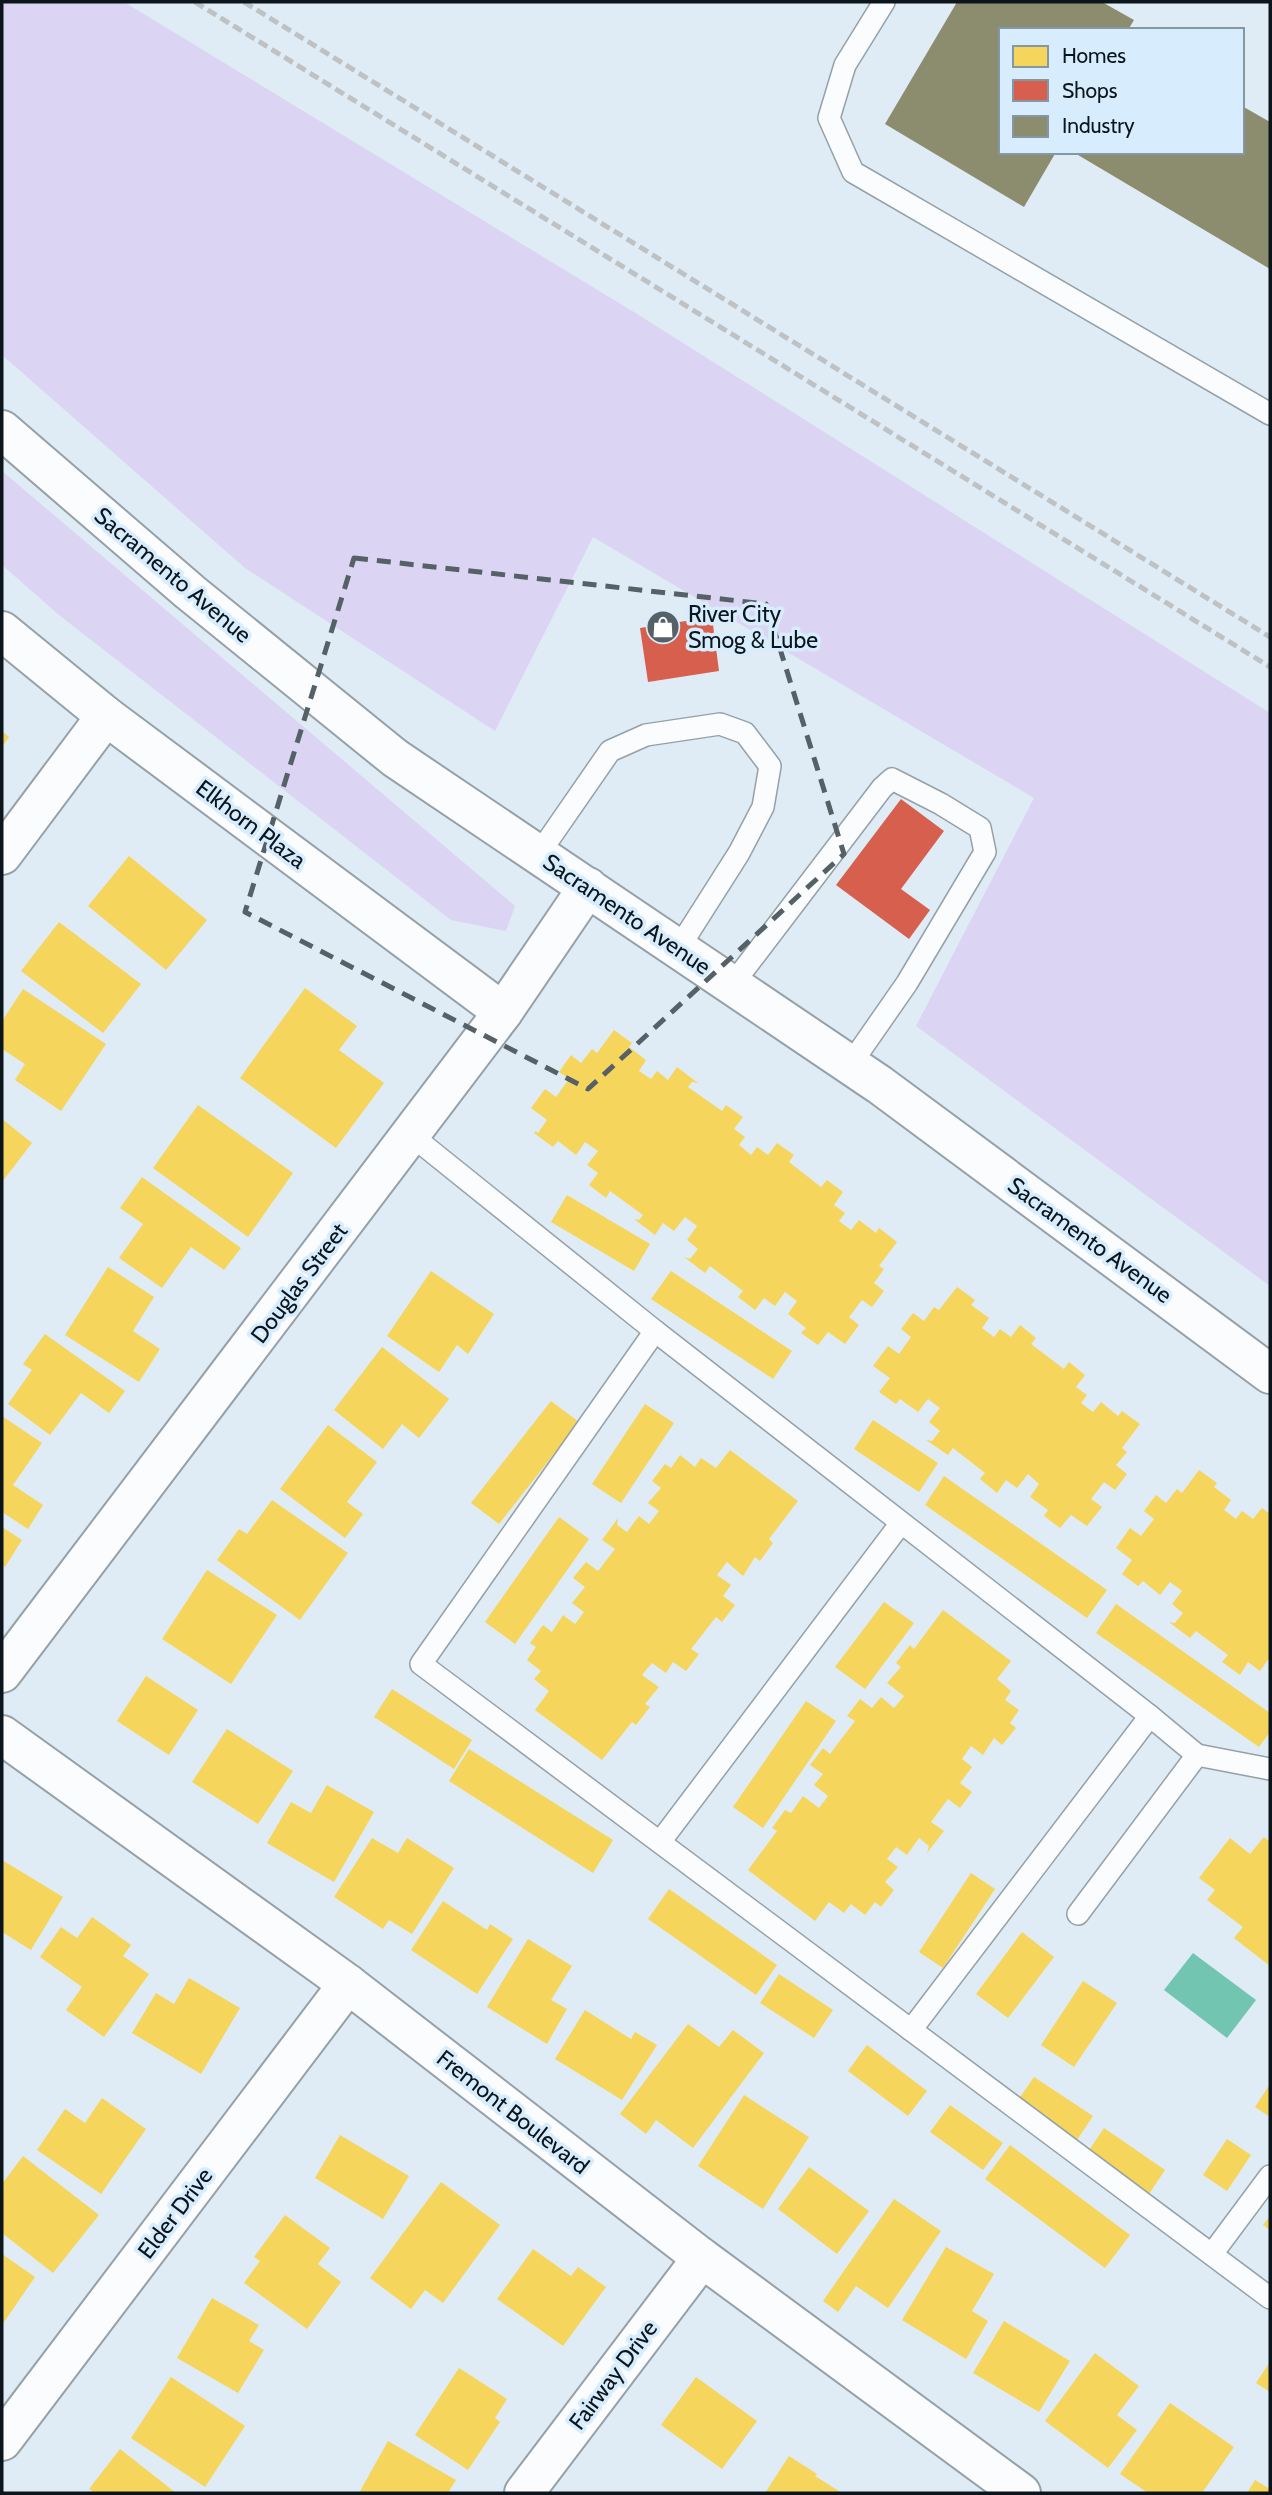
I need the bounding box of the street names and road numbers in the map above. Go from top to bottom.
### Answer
street label: Sacramento Avenue [89,501,257,649]
street label: Elkhorn Plaza [191,774,311,874]
street label: Sacramento Avenue [538,848,716,981]
street label: Sacramento Avenue [1002,1171,1178,1309]
street label: Douglas Street [245,1217,353,1349]
street label: Fremont Boulevard [431,2044,595,2180]
street label: Elder Drive [132,2162,218,2264]
street label: Fairway Drive [563,2315,663,2435]

